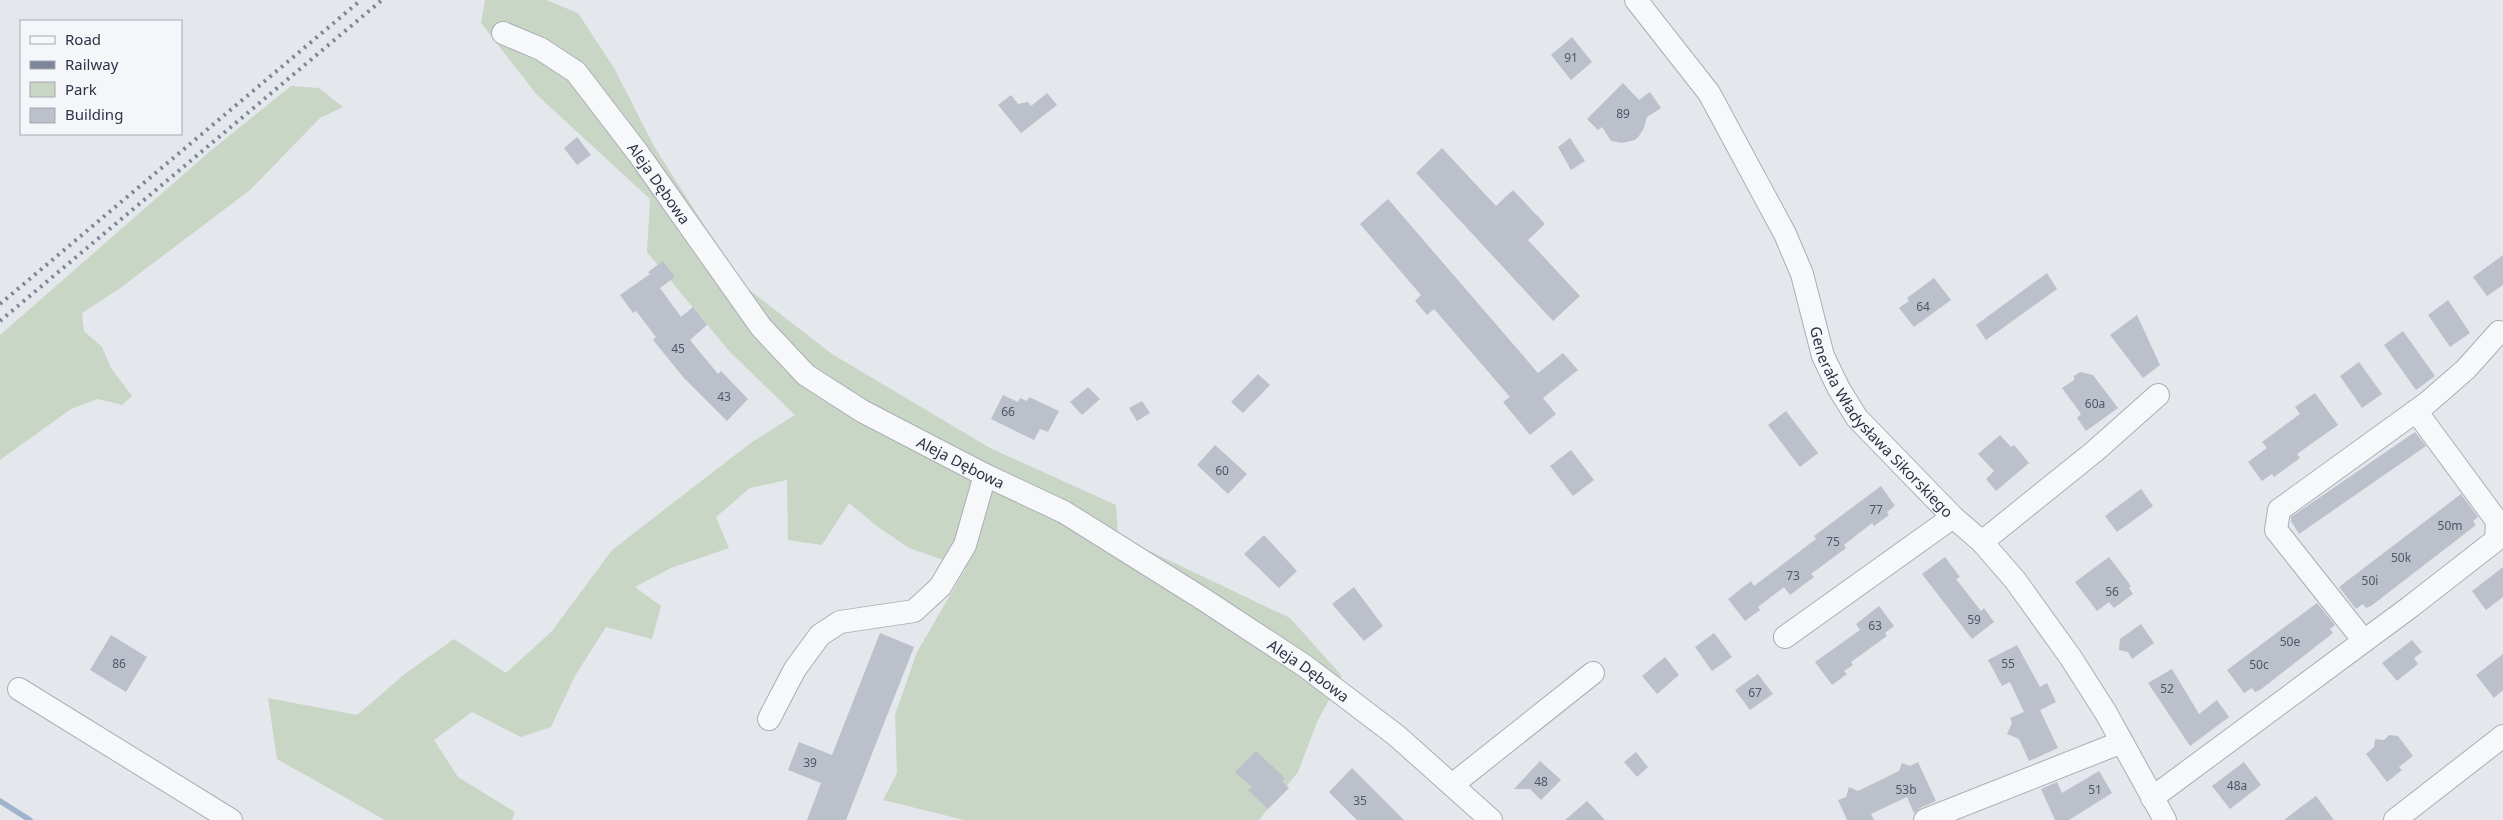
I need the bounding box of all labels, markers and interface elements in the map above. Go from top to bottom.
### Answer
legend [20,20,182,135]
text: Road [65,29,101,49]
house number: 91 [1564,49,1578,66]
text: Railway [65,54,119,74]
text: Park [65,79,97,99]
text: Building [65,104,123,124]
house number: 89 [1616,105,1630,122]
street label: Aleja Dębowa [623,138,695,228]
house number: 64 [1916,298,1930,315]
street label: Generała Władysława Sikorskiego [1806,324,1958,522]
house number: 45 [671,340,685,357]
house number: 43 [717,388,731,405]
house number: 60a [2085,395,2105,412]
house number: 66 [1001,403,1015,420]
street label: Aleja Dębowa [914,431,1008,493]
house number: 60 [1215,462,1229,479]
house number: 77 [1869,501,1883,518]
house number: 50m [2438,517,2462,534]
house number: 75 [1826,533,1840,550]
house number: 50k [2391,549,2412,566]
house number: 73 [1786,567,1800,584]
house number: 50i [2362,572,2378,589]
house number: 56 [2105,583,2119,600]
house number: 59 [1967,611,1981,628]
house number: 63 [1868,617,1882,634]
house number: 50e [2280,633,2300,650]
street label: Aleja Dębowa [1264,634,1354,706]
house number: 86 [112,655,126,672]
house number: 55 [2001,655,2015,672]
house number: 50c [2249,656,2269,673]
house number: 52 [2160,680,2174,697]
house number: 67 [1748,684,1762,701]
house number: 39 [803,754,817,771]
house number: 48 [1534,773,1548,790]
house number: 48a [2227,777,2247,794]
house number: 53b [1895,781,1917,798]
house number: 51 [2088,781,2102,798]
house number: 35 [1353,792,1367,809]

